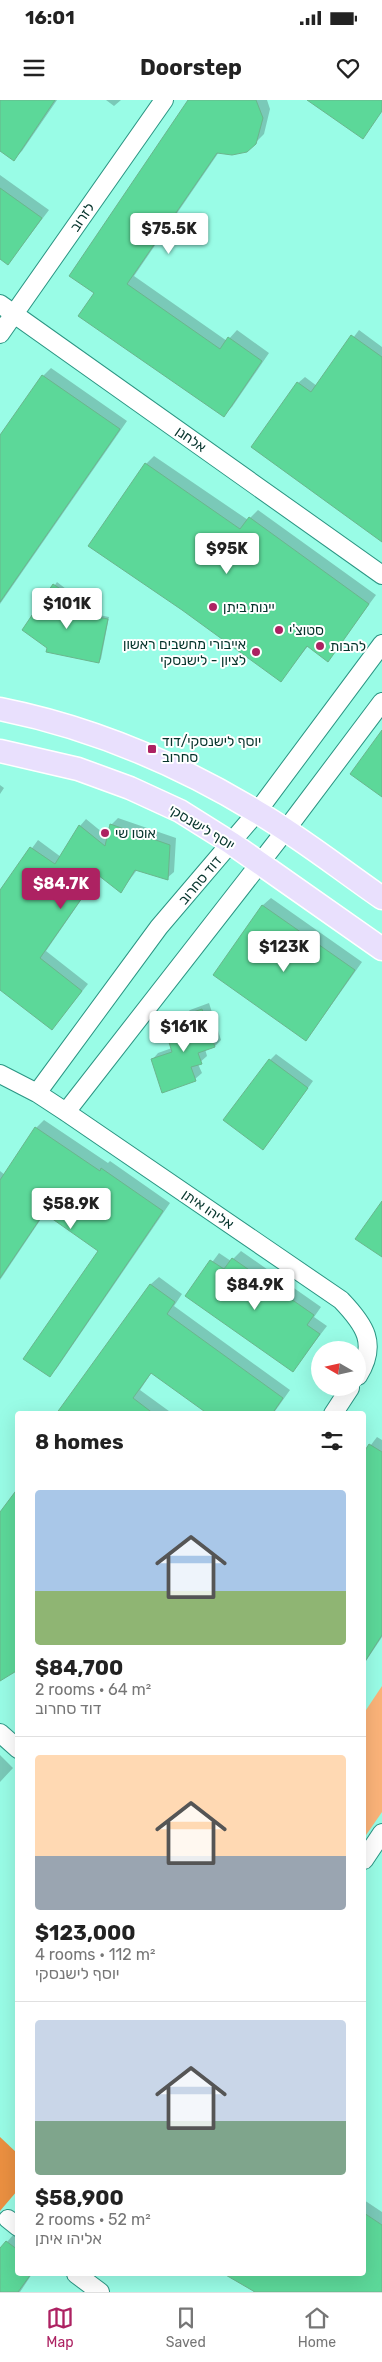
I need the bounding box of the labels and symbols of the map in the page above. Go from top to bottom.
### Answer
street label: לזרוב [66,200,98,235]
pin: $75.5K [128,212,210,255]
street label: אלחנן [172,423,209,456]
pin: $95K [197,532,257,575]
pin: $101K [32,588,102,630]
place label: יינות ביתן [223,599,275,616]
marker: יינות ביתן [207,601,219,613]
place label: סטוצ'י [289,622,324,639]
marker: סטוצ'י [273,624,285,636]
place label: אייבורי מחשבים ראשון לציון - לישנסקי [123,636,246,669]
place label: להבות [330,638,366,655]
marker: להבות [314,640,326,652]
marker: אייבורי מחשבים ראשון לציון - לישנסקי [250,646,262,658]
place label: יוסף לישנסקי/דוד סחרוב [162,733,261,766]
marker: יוסף לישנסקי/דוד סחרוב [146,743,158,755]
street label: יוסף לישנסקי [166,801,238,854]
place label: אוטו שי [115,825,156,842]
marker: אוטו שי [99,827,111,839]
street label: דוד סחרוב [175,852,226,908]
pin: $84.7K [20,868,102,910]
pin: $123K [249,930,319,973]
pin: $161K [149,1010,219,1053]
street label: אליהו איתן [179,1186,237,1233]
pin: $58.9K [30,1188,112,1230]
pin: $84.9K [214,1268,296,1311]
north arrow [311,1341,366,1396]

